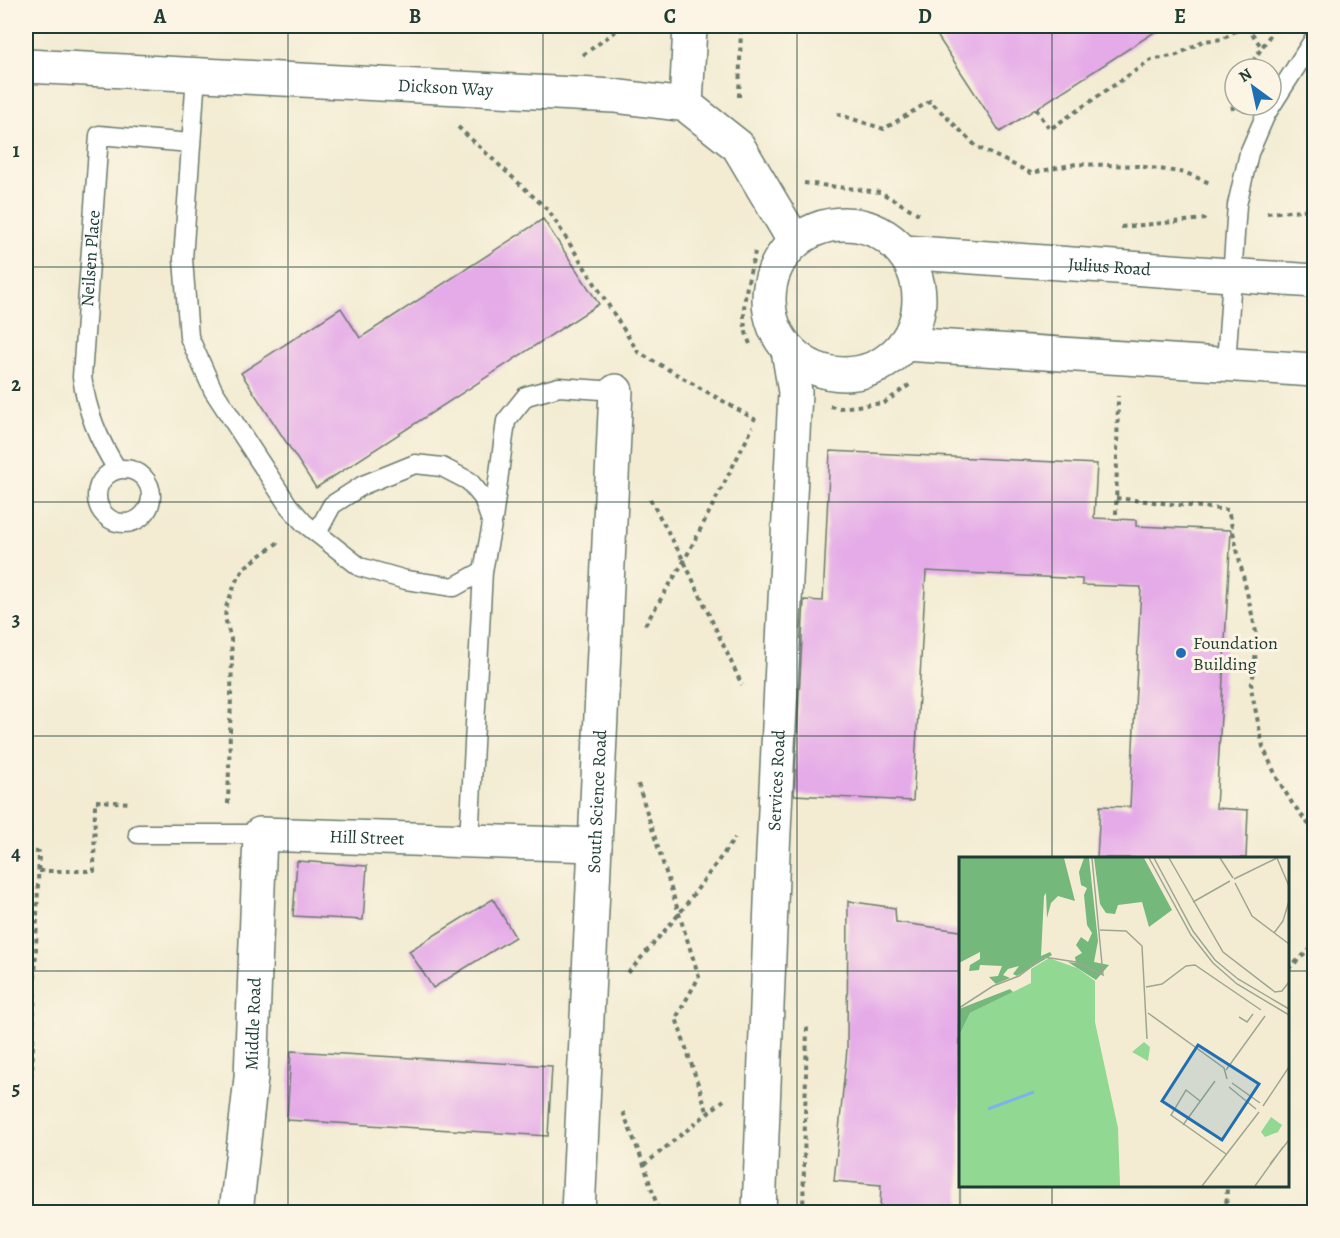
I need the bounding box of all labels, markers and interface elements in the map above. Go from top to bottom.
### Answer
text: A [153,3,167,30]
text: B [409,3,421,30]
text: C [664,3,676,30]
text: D [918,3,932,30]
text: E [1174,3,1186,30]
north arrow [1223,57,1283,117]
text: N [1234,63,1257,88]
street label: Dickson Way [397,73,495,102]
text: 1 [12,137,20,164]
street label: Neilsen Place [75,209,106,308]
street label: Julius Road [1067,252,1152,281]
text: 2 [11,371,21,398]
text: 3 [12,606,20,633]
place label: Foundation Building [1193,631,1278,676]
marker: Foundation Building [1174,646,1188,660]
street label: South Science Road [582,729,612,874]
street label: Services Road [762,729,791,832]
street label: Hill Street [329,824,405,851]
text: 4 [11,840,21,867]
inset map [959,857,1289,1187]
street label: Middle Road [239,977,267,1071]
text: 5 [12,1075,20,1102]

